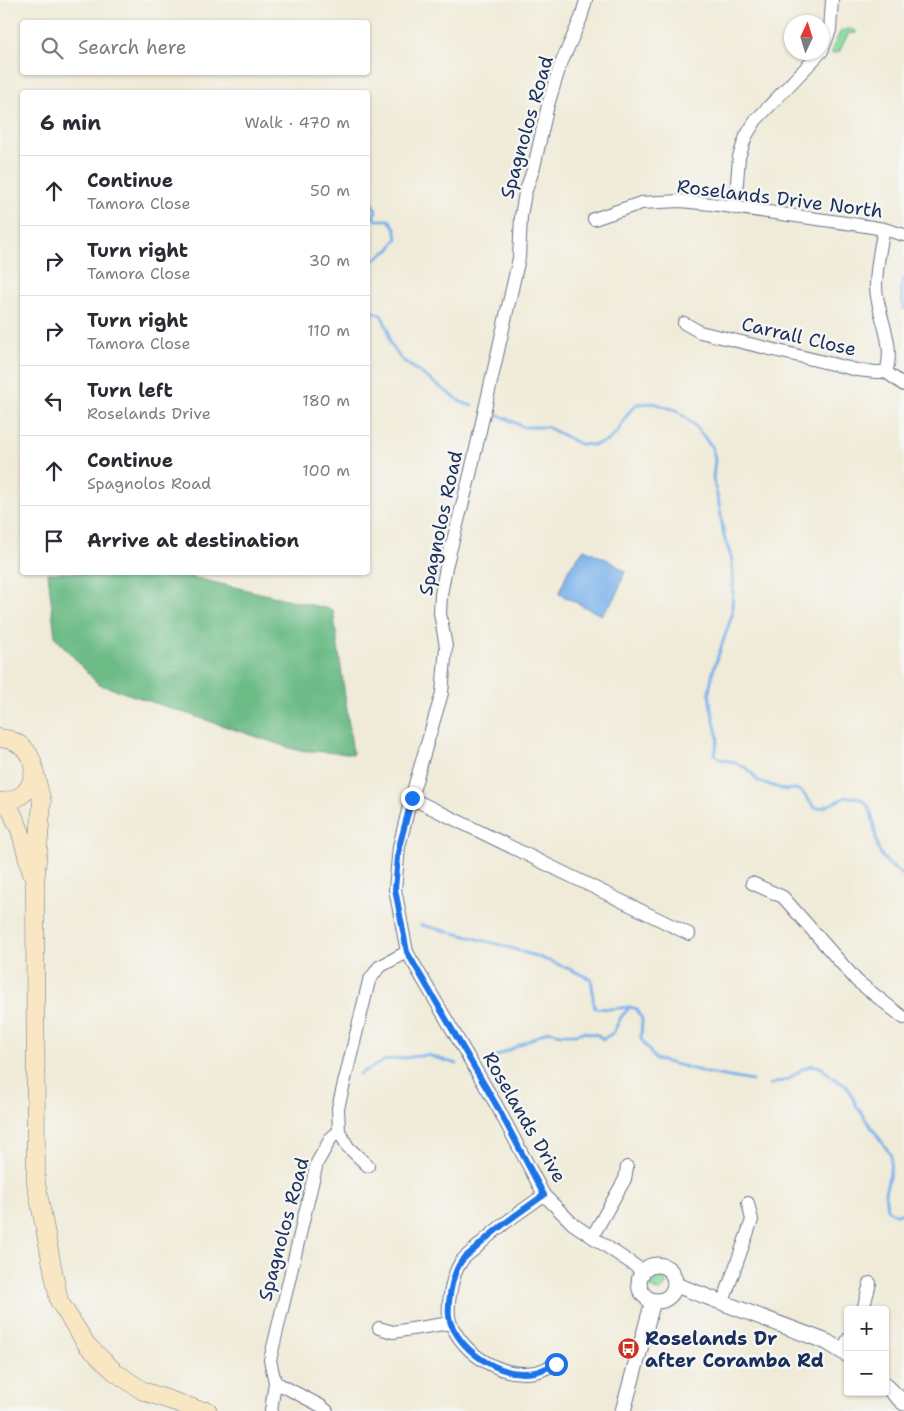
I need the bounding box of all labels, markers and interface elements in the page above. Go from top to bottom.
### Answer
north arrow [784,15,829,60]
search box [20,20,370,75]
icon: search [38,34,66,62]
text: Search here [78,35,187,60]
street label: Spagnolos Road [494,53,559,201]
text: 6 min [40,109,101,137]
text: Walk · 470 m [245,112,350,133]
text: Continue [87,168,173,193]
street label: Roselands Drive North [675,173,884,224]
icon: ahead [40,177,68,205]
text: 50 m [310,180,350,201]
text: Tamora Close [87,193,191,214]
text: Turn right [87,238,188,263]
icon: right [40,247,68,275]
text: 30 m [309,250,350,271]
text: Tamora Close [87,263,191,284]
text: Turn right [87,308,188,333]
street label: Carrall Close [739,311,859,362]
icon: right [40,317,68,345]
text: 110 m [307,320,350,341]
text: Tamora Close [87,333,191,354]
text: Turn left [87,378,173,403]
icon: left [40,387,68,415]
text: 180 m [302,390,350,411]
text: Roselands Drive [87,403,211,424]
text: Continue [87,448,173,473]
street label: Spagnolos Road [413,448,468,598]
icon: ahead [40,457,68,485]
text: 100 m [302,460,350,481]
text: Spagnolos Road [87,473,211,494]
icon: arrive [40,527,68,555]
text: Arrive at destination [87,528,299,553]
route end [401,787,424,810]
street label: Roselands Drive [477,1047,572,1187]
street label: Spagnolos Road [252,1155,315,1304]
map controls [844,1306,889,1396]
button: + [844,1306,889,1351]
place label: Roselands Dr after Coramba Rd [645,1326,824,1373]
bus stop icon: Roselands Dr after Coramba Rd [617,1337,641,1361]
button: − [844,1351,889,1396]
route start [545,1353,568,1376]

